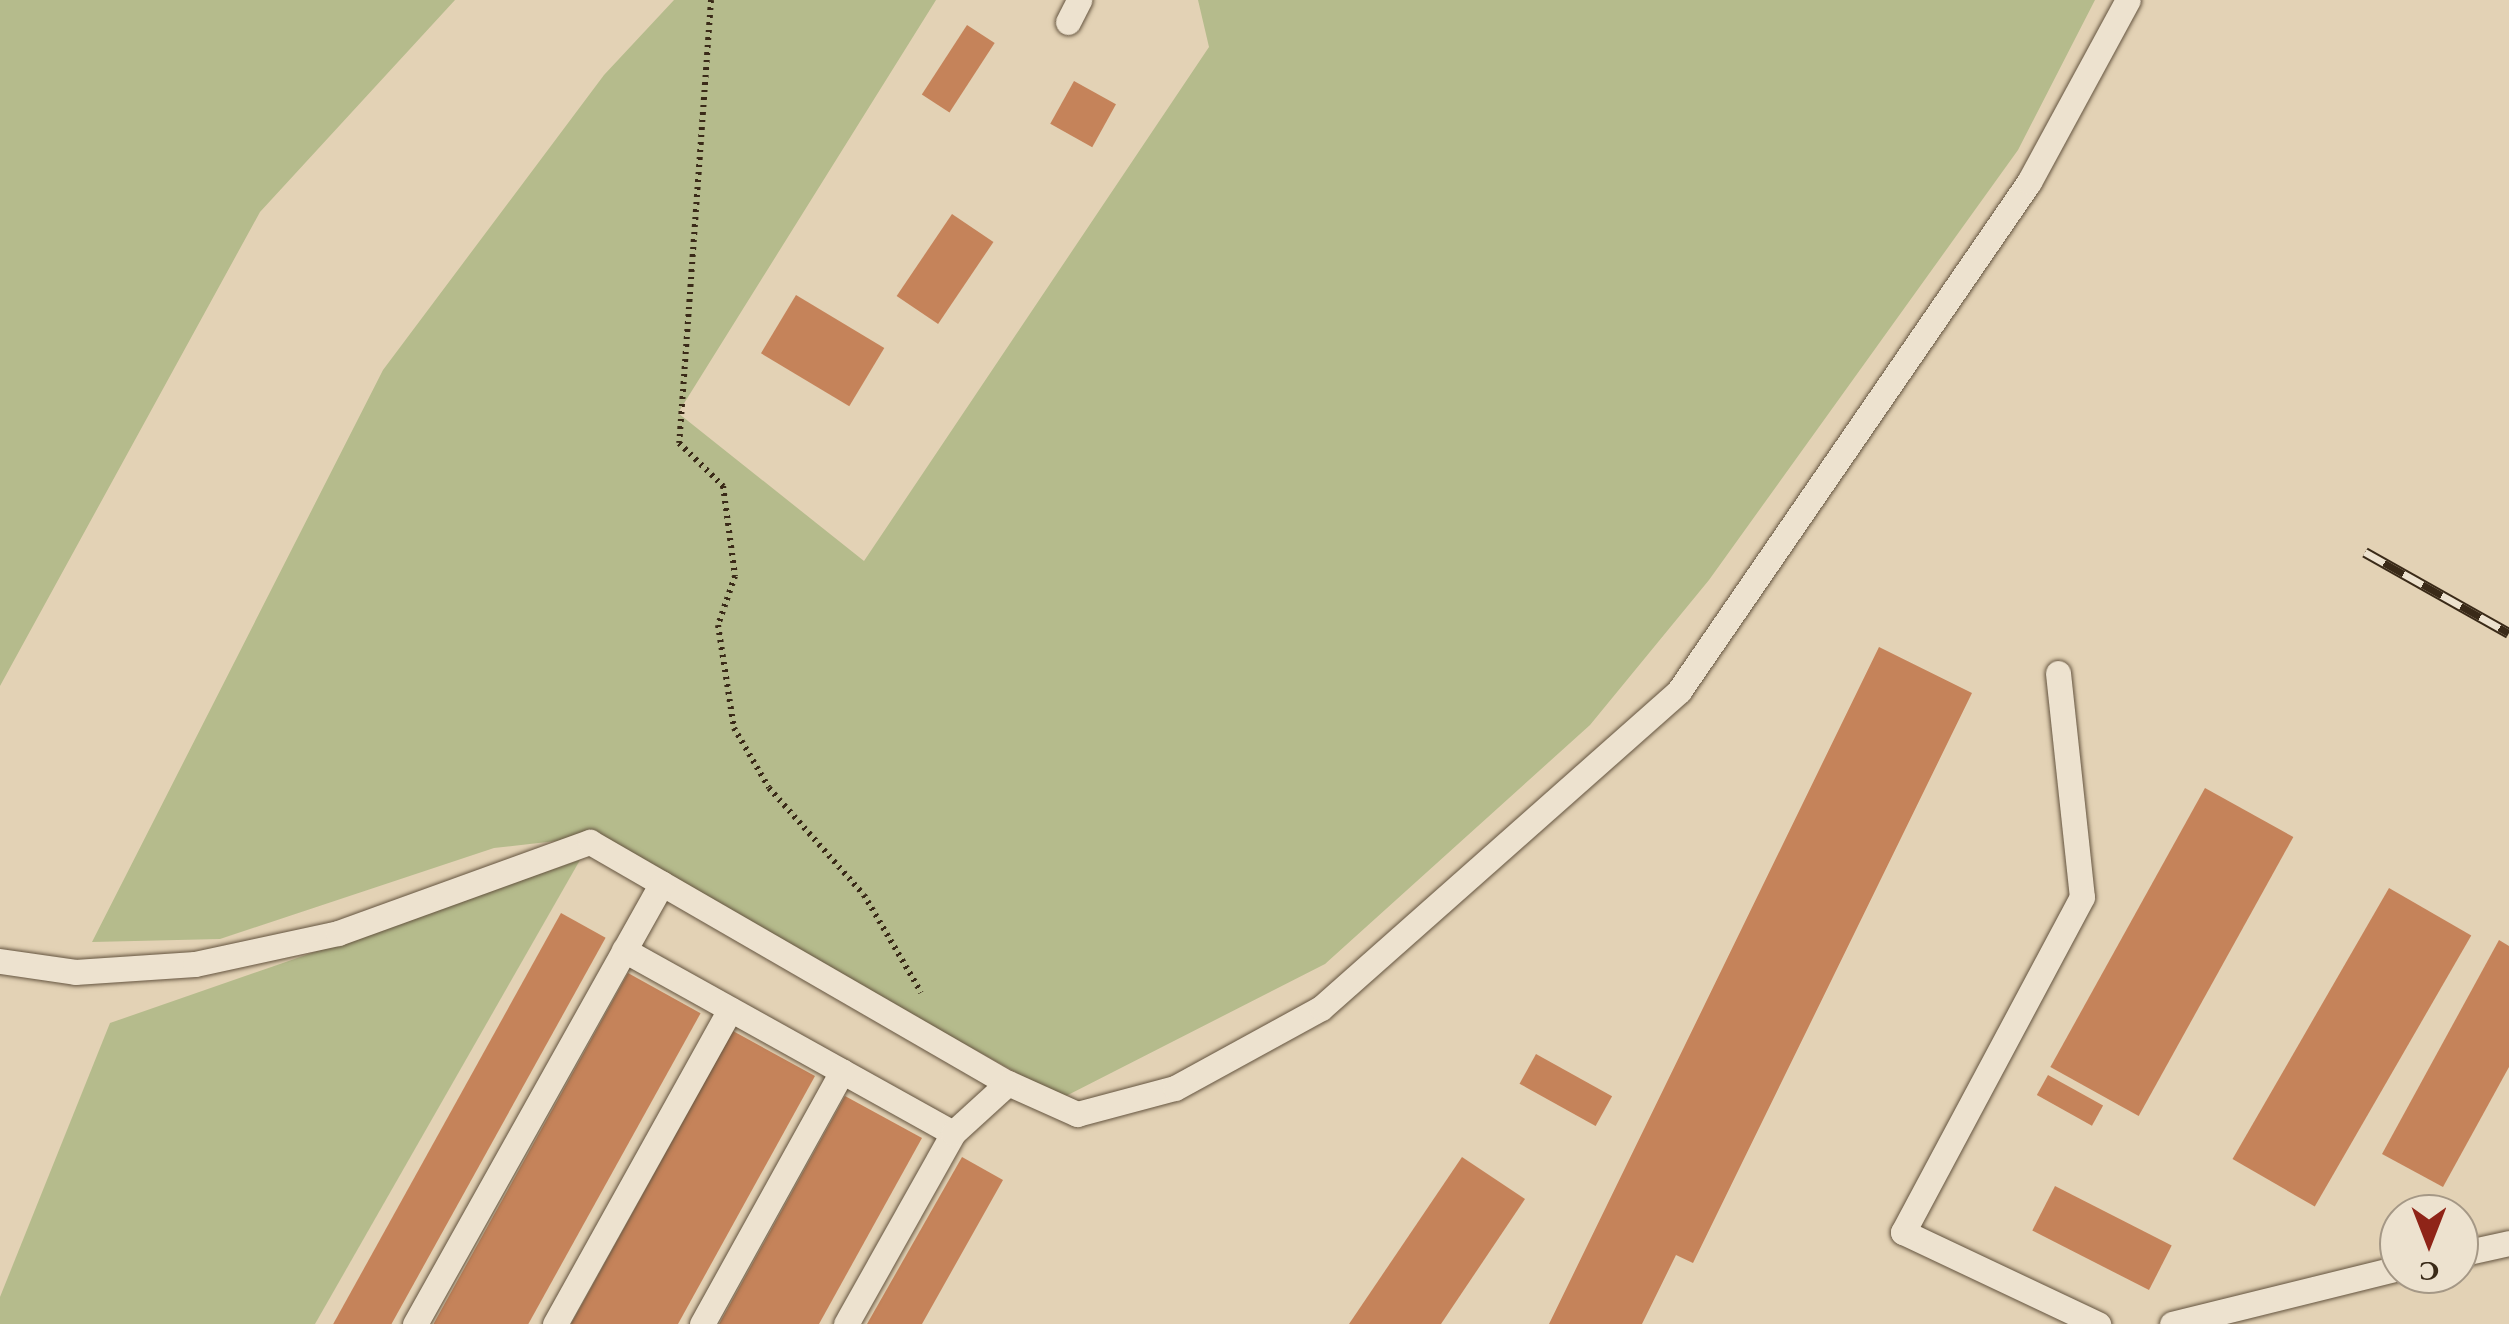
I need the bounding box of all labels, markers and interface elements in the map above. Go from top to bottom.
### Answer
north arrow [2379,1194,2479,1294]
text: С [2419,1254,2439,1290]

